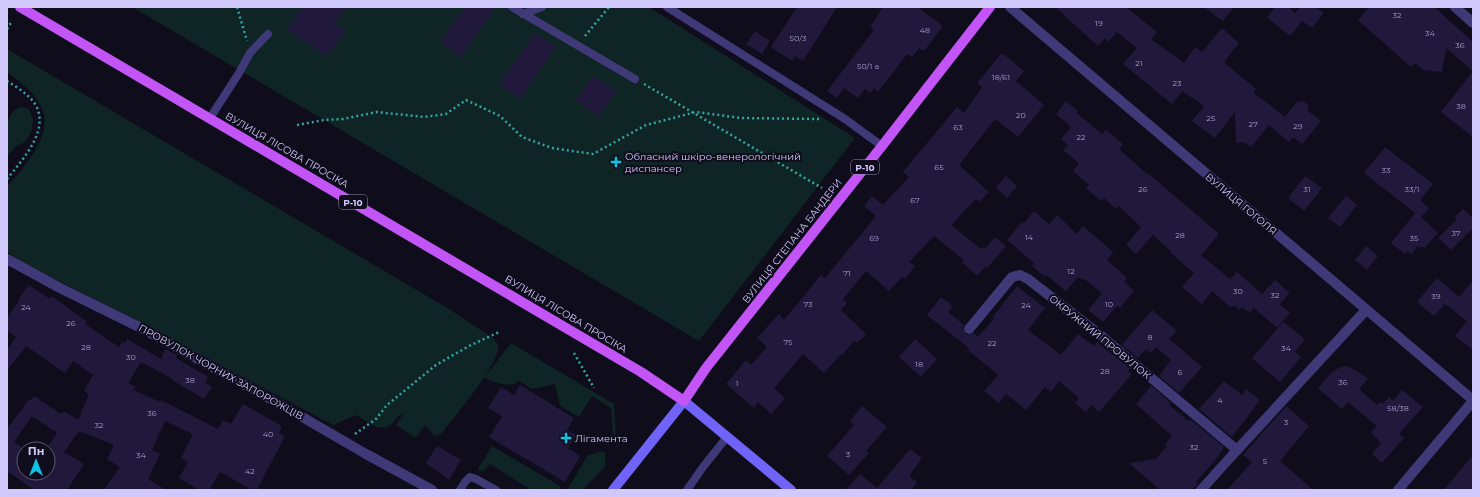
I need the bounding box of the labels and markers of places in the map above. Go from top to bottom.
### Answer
place label: Обласний шкіро-венерологічний диспансер [625,150,801,175]
marker: Обласний шкіро-венерологічний диспансер [610,156,622,168]
marker: Лігамента [560,432,572,444]
place label: Лігамента [575,432,628,445]

